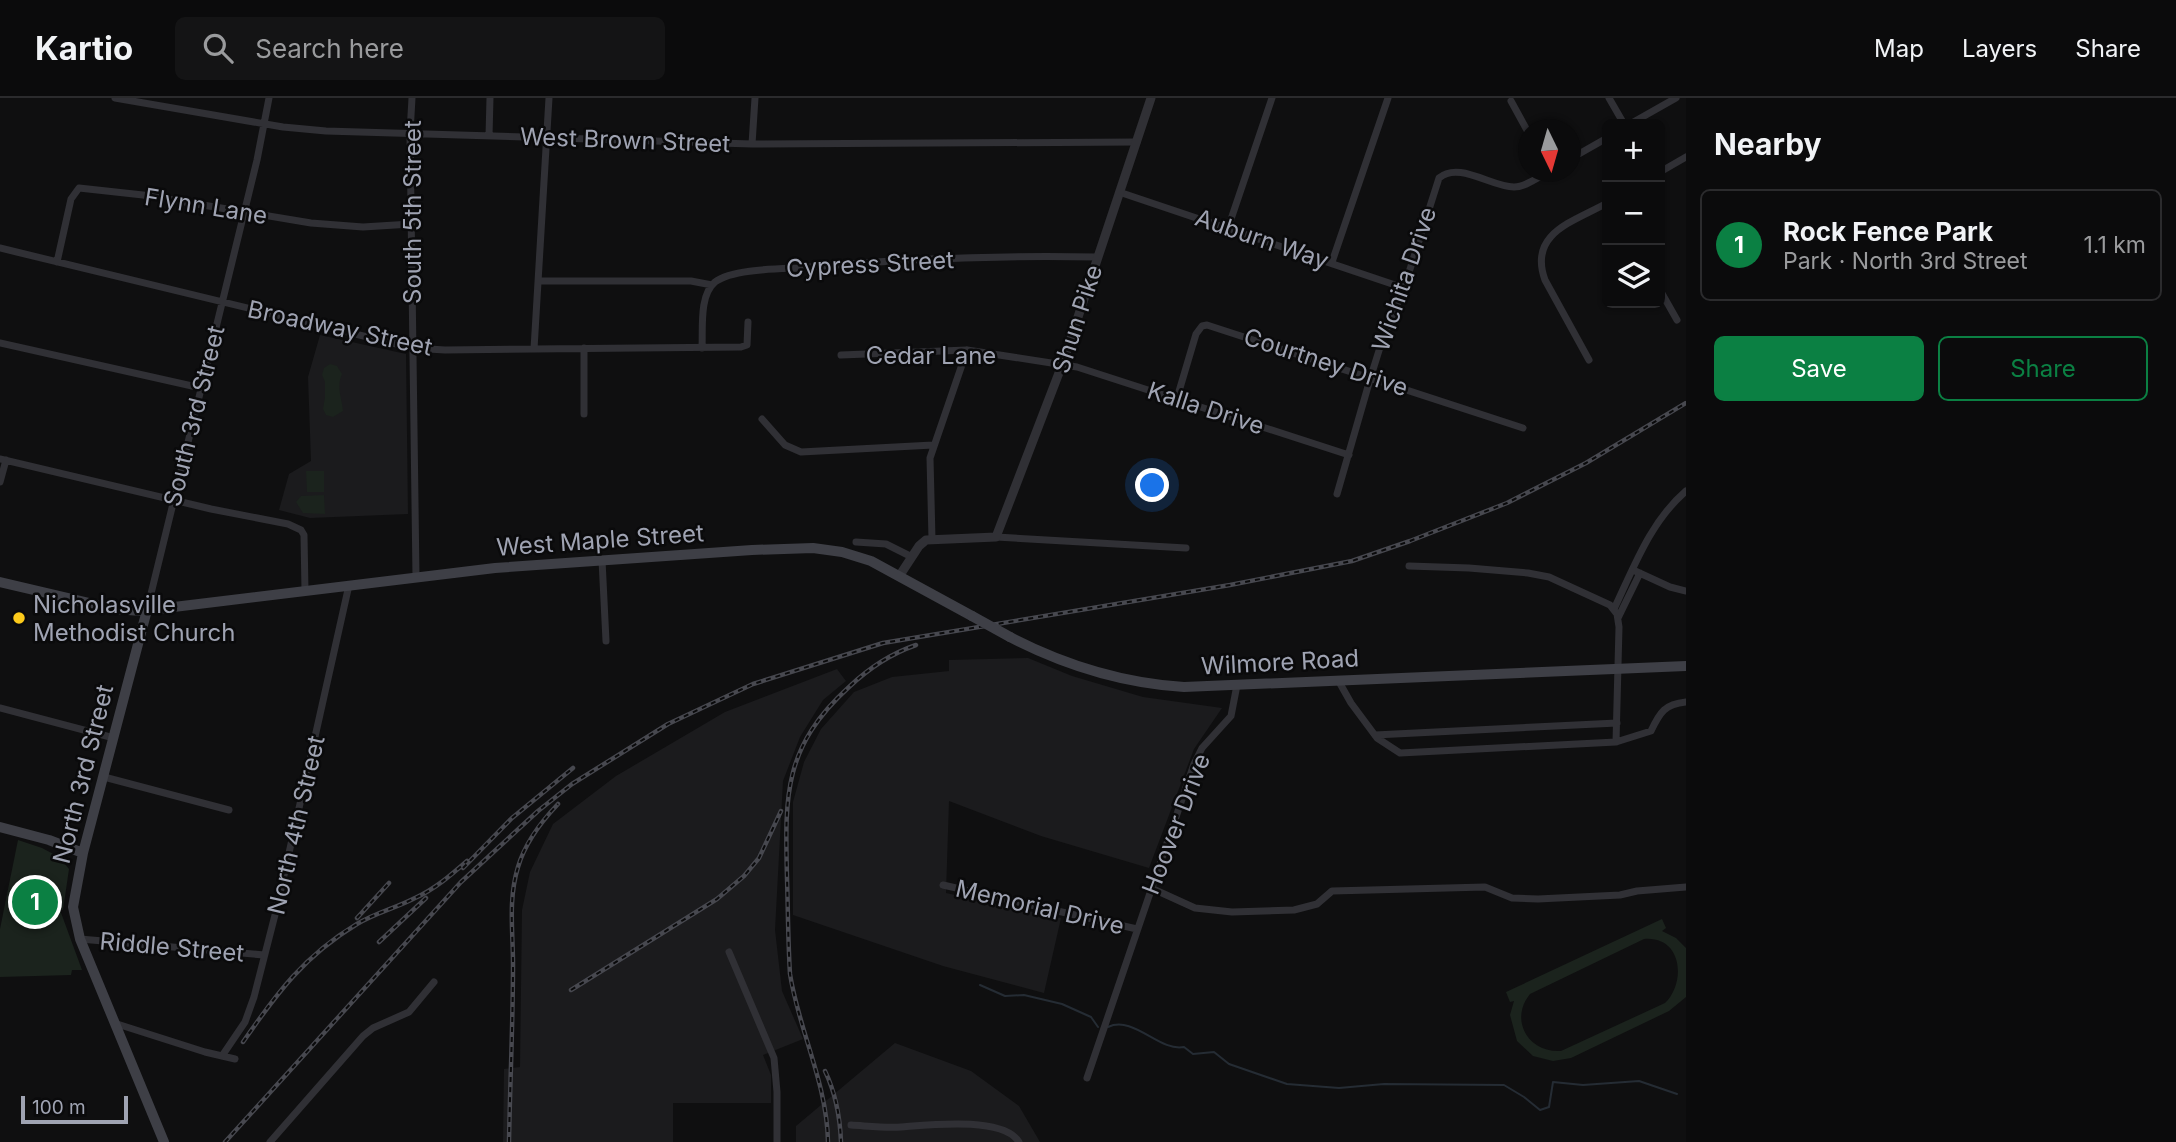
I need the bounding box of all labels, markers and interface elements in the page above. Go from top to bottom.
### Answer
search box [175,17,665,80]
text: Kartio [35,28,133,68]
icon: search [199,29,237,67]
text: Search here [255,33,404,64]
text: Map [1874,34,1924,63]
text: Layers [1962,34,2037,63]
text: Share [2075,34,2141,63]
north arrow [1518,119,1581,182]
map controls [1602,119,1665,308]
button: + [1602,119,1665,182]
street label: South 5th Street [398,120,427,304]
street label: West Brown Street [519,122,731,158]
text: Nearby [1714,126,1822,162]
street label: Flynn Lane [143,182,269,230]
button: − [1602,182,1665,245]
street label: Auburn Way [1192,203,1332,275]
street label: Wichita Drive [1366,203,1442,355]
text: Rock Fence Park [1783,216,1993,247]
text: 1 [1734,231,1744,259]
text: 1.1 km [2083,231,2146,259]
street label: Cypress Street [785,245,955,283]
button: layers [1602,245,1665,308]
text: Park · North 3rd Street [1783,247,2027,275]
street label: Shun Pike [1046,261,1108,377]
street label: Broadway Street [245,294,435,362]
street label: South 3rd Street [158,322,231,509]
street label: Courtney Drive [1240,322,1412,402]
button: Save [1714,336,1924,401]
button: Share [1938,336,2148,401]
street label: Cedar Lane [866,341,996,370]
street label: Kalla Drive [1144,376,1268,440]
your location [1135,468,1169,502]
street label: West Maple Street [495,518,705,562]
place label: Nicholasville Methodist Church [33,590,235,647]
marker: Nicholasville Methodist Church [11,610,27,626]
street label: Wilmore Road [1200,643,1360,681]
street label: North 3rd Street [47,681,119,866]
street label: North 4th Street [261,733,331,917]
street label: Hoover Drive [1136,749,1216,899]
street label: Memorial Drive [953,874,1127,940]
pin: 1 [12,876,58,928]
street label: Riddle Street [99,926,246,968]
scale bar [21,1093,128,1125]
text: 100 m [32,1096,86,1119]

